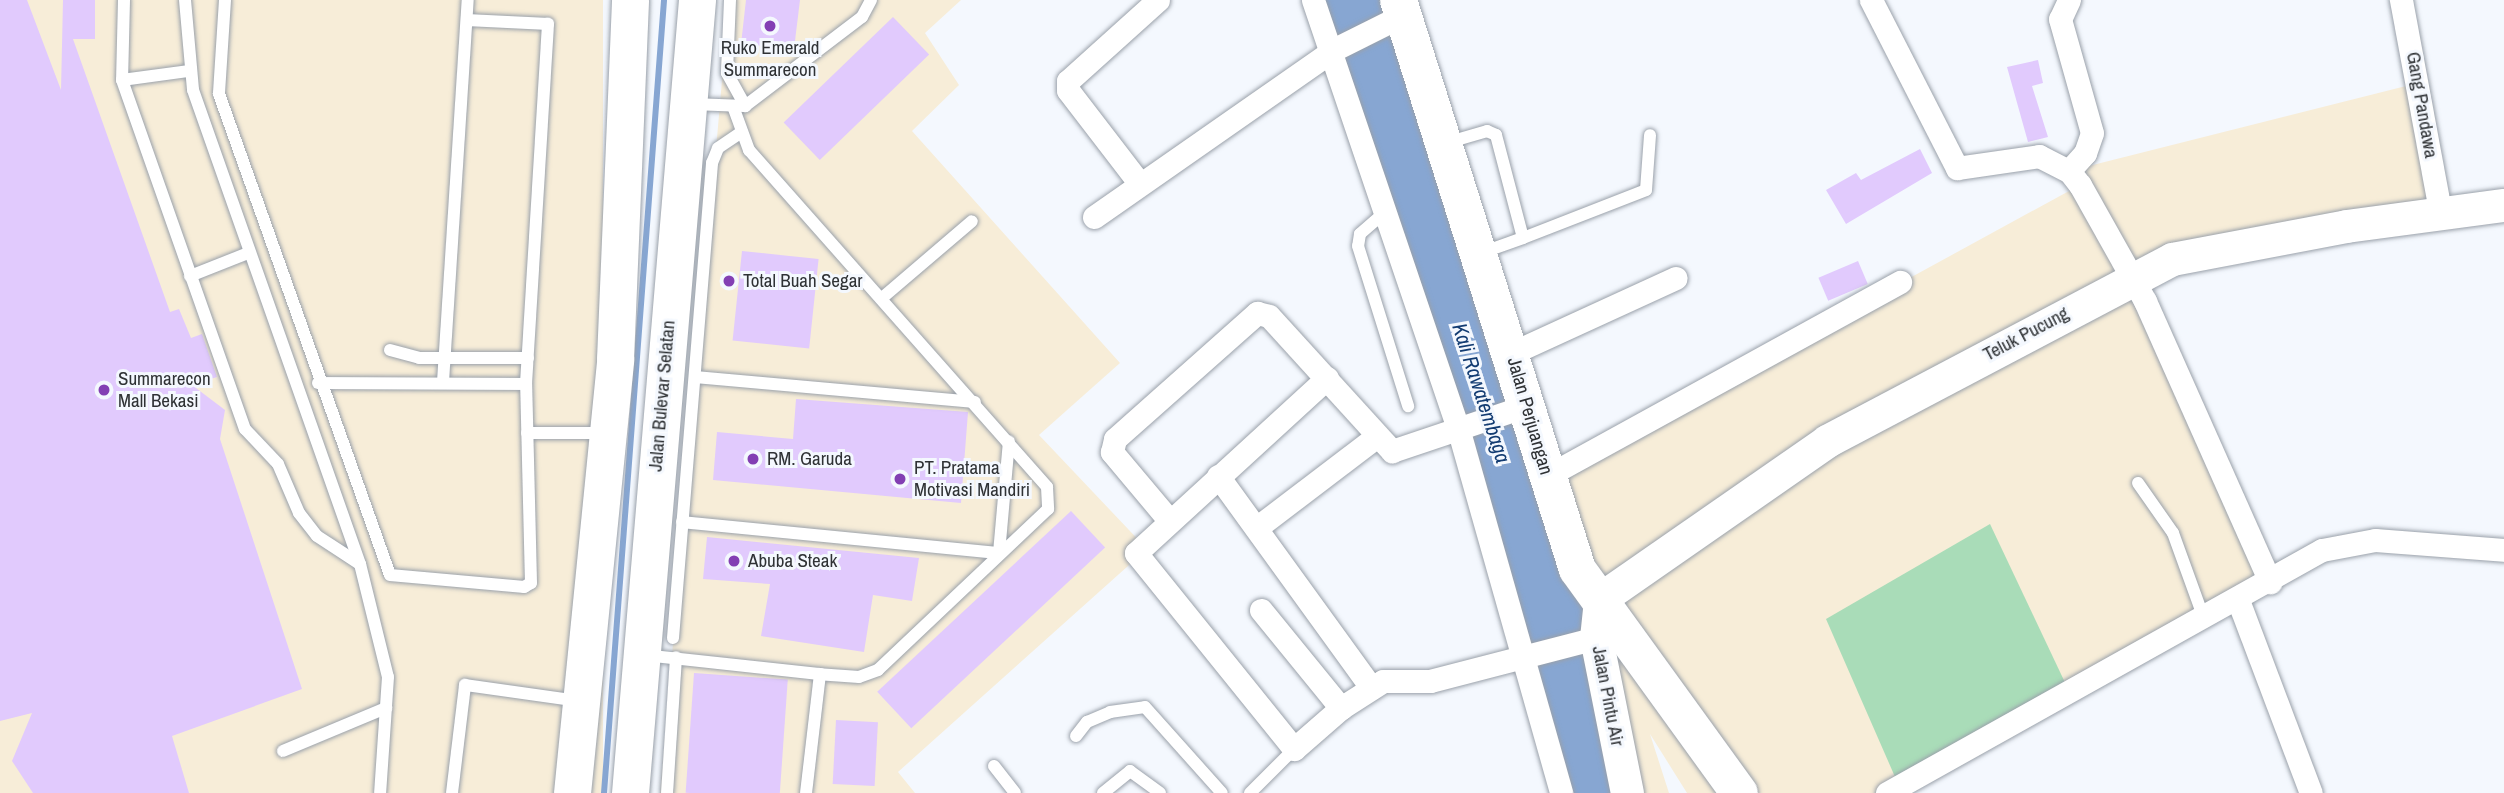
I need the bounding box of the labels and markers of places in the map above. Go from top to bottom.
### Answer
marker: Ruko Emerald Summarecon [762,18,778,34]
place label: Ruko Emerald Summarecon [721,37,819,81]
place label: Total Buah Segar [743,270,863,292]
marker: Total Buah Segar [721,273,737,289]
place label: Summarecon Mall Bekasi [118,368,211,412]
marker: Summarecon Mall Bekasi [96,382,112,398]
place label: RM. Garuda [767,448,852,470]
marker: RM. Garuda [745,451,761,467]
place label: PT. Pratama Motivasi Mandiri [914,457,1030,501]
marker: PT. Pratama Motivasi Mandiri [892,471,908,487]
place label: Abuba Steak [748,550,837,572]
marker: Abuba Steak [726,553,742,569]

